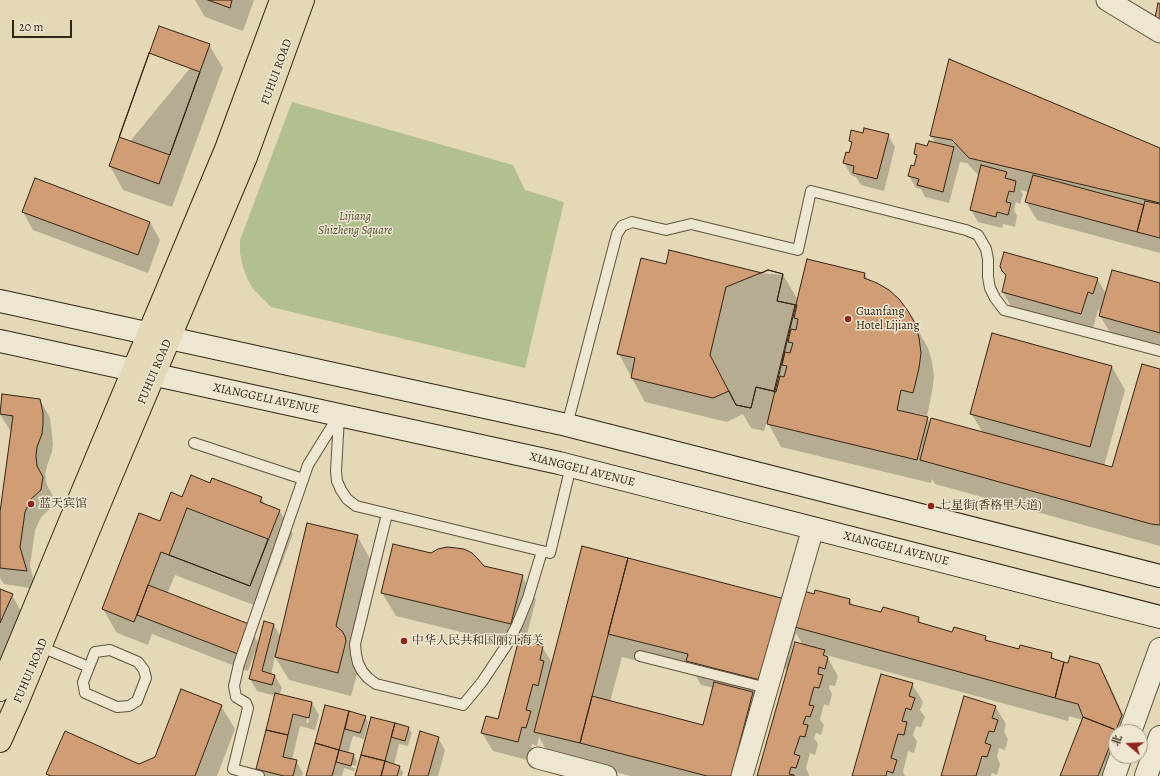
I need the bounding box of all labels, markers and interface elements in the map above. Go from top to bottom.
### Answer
scale bar [14,12,74,38]
text: 20 m [19,19,43,35]
street label: FUHUI ROAD [258,37,296,107]
park label: Lijiang Shizheng Square [318,210,392,238]
place label: Guanfang Hotel Lijiang [856,305,919,333]
marker: Guanfang Hotel Lijiang [843,314,853,324]
street label: FUHUI ROAD [135,337,175,407]
street label: XIANGGELI AVENUE [212,381,320,417]
street label: XIANGGELI AVENUE [528,450,636,490]
place label: 蓝天宾馆 [39,497,87,511]
marker: 蓝天宾馆 [26,499,36,509]
place label: 七星街(香格里大道) [939,499,1042,513]
marker: 七星街(香格里大道) [926,501,936,511]
street label: XIANGGELI AVENUE [842,529,950,569]
place label: 中华人民共和国丽江海关 [412,634,544,648]
street label: FUHUI ROAD [11,636,51,706]
marker: 中华人民共和国丽江海关 [399,636,409,646]
north arrow [1108,724,1148,764]
text: 北 [1108,733,1126,748]

